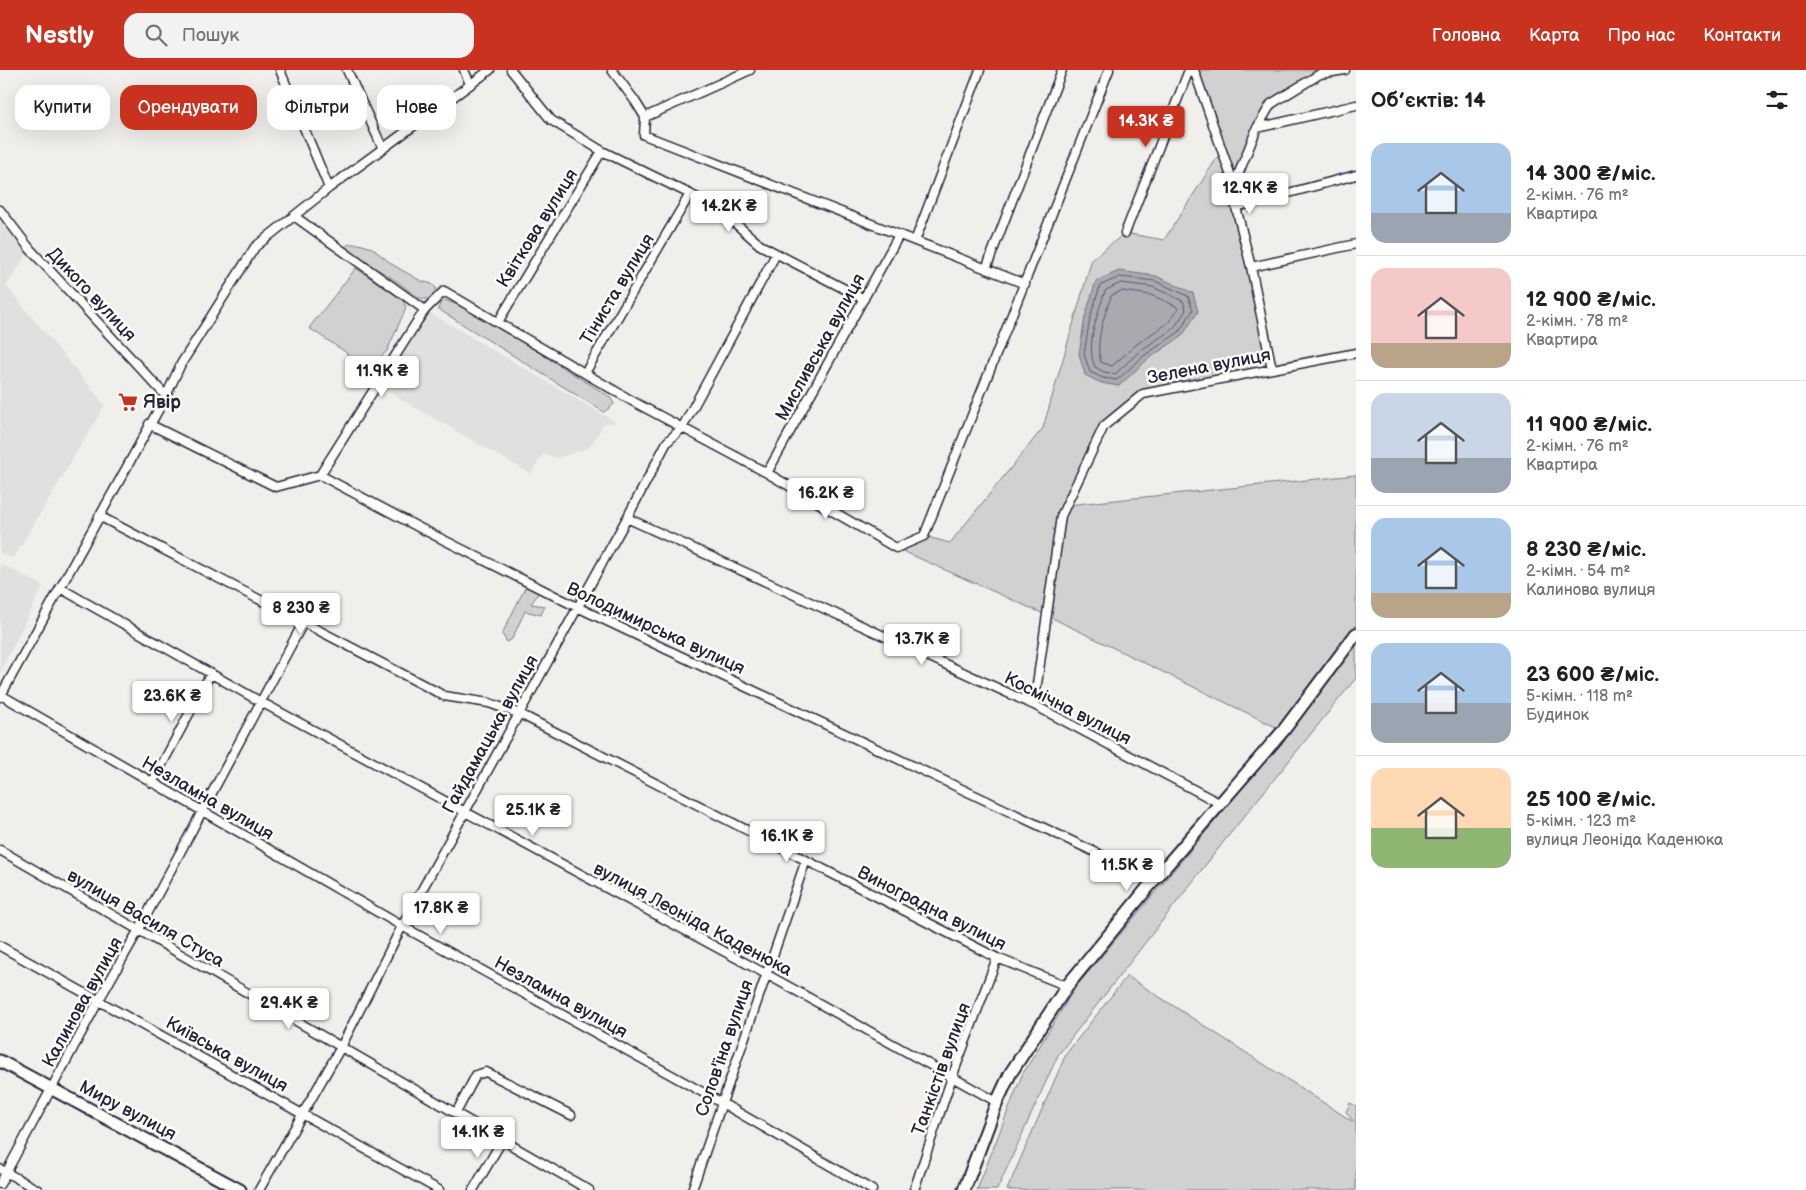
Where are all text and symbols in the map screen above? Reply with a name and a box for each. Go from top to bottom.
search box [124,13,474,58]
text: Nestly [25,21,94,50]
icon: search [142,21,170,49]
text: Пошук [182,24,239,47]
text: Головна [1432,25,1501,46]
text: Карта [1529,25,1580,46]
text: Про нас [1608,25,1675,46]
text: Контакти [1703,25,1781,46]
chip: Купити [15,85,110,130]
chip: Орендувати [120,85,257,130]
chip: Фільтри [267,85,367,130]
chip: Нове [377,85,456,130]
icon: filters [1763,86,1791,114]
text: Об’єктів: 14 [1371,88,1486,113]
pin: 14.3K ₴ [1100,106,1192,148]
text: 14.3K ₴ [1119,112,1173,131]
text: 14 300 ₴/міс. [1526,161,1656,186]
icon: home [1411,163,1471,223]
street label: Квіткова вулиця [492,165,582,291]
pin: 12.9K ₴ [1204,172,1296,215]
text: 12.9K ₴ [1222,179,1278,198]
text: 2-кімн. · 76 m² [1526,186,1629,205]
pin: 14.2K ₴ [683,190,775,233]
text: 14.2K ₴ [701,197,757,216]
text: Квартира [1526,205,1598,224]
street label: Тіниста вулиця [576,230,659,349]
street label: Дикого вулиця [43,243,141,346]
street label: Мисливська вулиця [771,270,870,424]
text: 12 900 ₴/міс. [1526,287,1656,312]
icon: home [1411,288,1471,348]
text: 2-кімн. · 78 m² [1526,312,1628,331]
text: Квартира [1526,331,1598,350]
street label: Зелена вулиця [1146,344,1272,389]
pin: 11.9K ₴ [336,356,428,398]
text: 11.9K ₴ [356,362,408,381]
supermarket icon: Явiр [117,391,139,413]
place label: Явiр [143,392,181,413]
text: 11 900 ₴/міс. [1526,412,1652,437]
icon: home [1411,413,1471,473]
text: 2-кімн. · 76 m² [1526,437,1629,456]
text: Квартира [1526,456,1598,475]
pin: 16.2K ₴ [780,478,872,520]
text: 16.2K ₴ [798,484,854,503]
text: 8 230 ₴/міс. [1526,537,1646,562]
icon: home [1411,538,1471,598]
text: 2-кімн. · 54 m² [1526,562,1630,581]
street label: Володимирська вулиця [563,578,748,679]
text: Калинова вулиця [1526,581,1655,600]
pin: 8 230 ₴ [255,592,347,635]
text: 8 230 ₴ [272,599,330,618]
pin: 13.7K ₴ [876,624,968,666]
text: 13.7K ₴ [895,630,949,649]
street label: Гайдамацька вулиця [438,651,543,817]
text: 23 600 ₴/міс. [1526,662,1659,687]
icon: home [1411,663,1471,723]
street label: Космічна вулиця [1001,667,1135,750]
pin: 23.6K ₴ [126,680,218,723]
text: 23.6K ₴ [143,687,201,706]
text: 5-кімн. · 118 m² [1526,687,1633,706]
text: Будинок [1526,706,1589,725]
street label: Незламна вулиця [138,752,278,845]
text: 25 100 ₴/міс. [1526,787,1656,812]
icon: home [1411,788,1471,848]
pin: 25.1K ₴ [487,794,579,837]
text: 25.1K ₴ [506,801,560,820]
text: 5-кімн. · 123 m² [1526,812,1636,831]
pin: 16.1K ₴ [741,820,833,863]
text: 16.1K ₴ [761,827,813,846]
text: вулиця Леоніда Каденюка [1526,831,1723,850]
pin: 11.5K ₴ [1081,850,1173,892]
text: 11.5K ₴ [1101,856,1153,875]
street label: вулиця Леоніда Каденюка [590,858,796,981]
street label: Виноградна вулиця [854,862,1010,955]
street label: вулиця Василя Стуса [64,865,228,972]
pin: 17.8K ₴ [395,892,487,935]
text: 17.8K ₴ [414,899,468,918]
street label: Калинова вулиця [38,933,127,1071]
street label: Незламна вулиця [490,952,631,1043]
street label: Солов'їна вулиця [691,977,758,1119]
pin: 29.4K ₴ [243,988,335,1030]
text: 29.4K ₴ [260,994,318,1013]
street label: Танкістів вулиця [908,1000,975,1138]
street label: Київська вулиця [162,1012,292,1097]
street label: Миру вулиця [76,1076,180,1145]
pin: 14.1K ₴ [432,1116,524,1159]
text: 14.1K ₴ [452,1123,504,1142]

